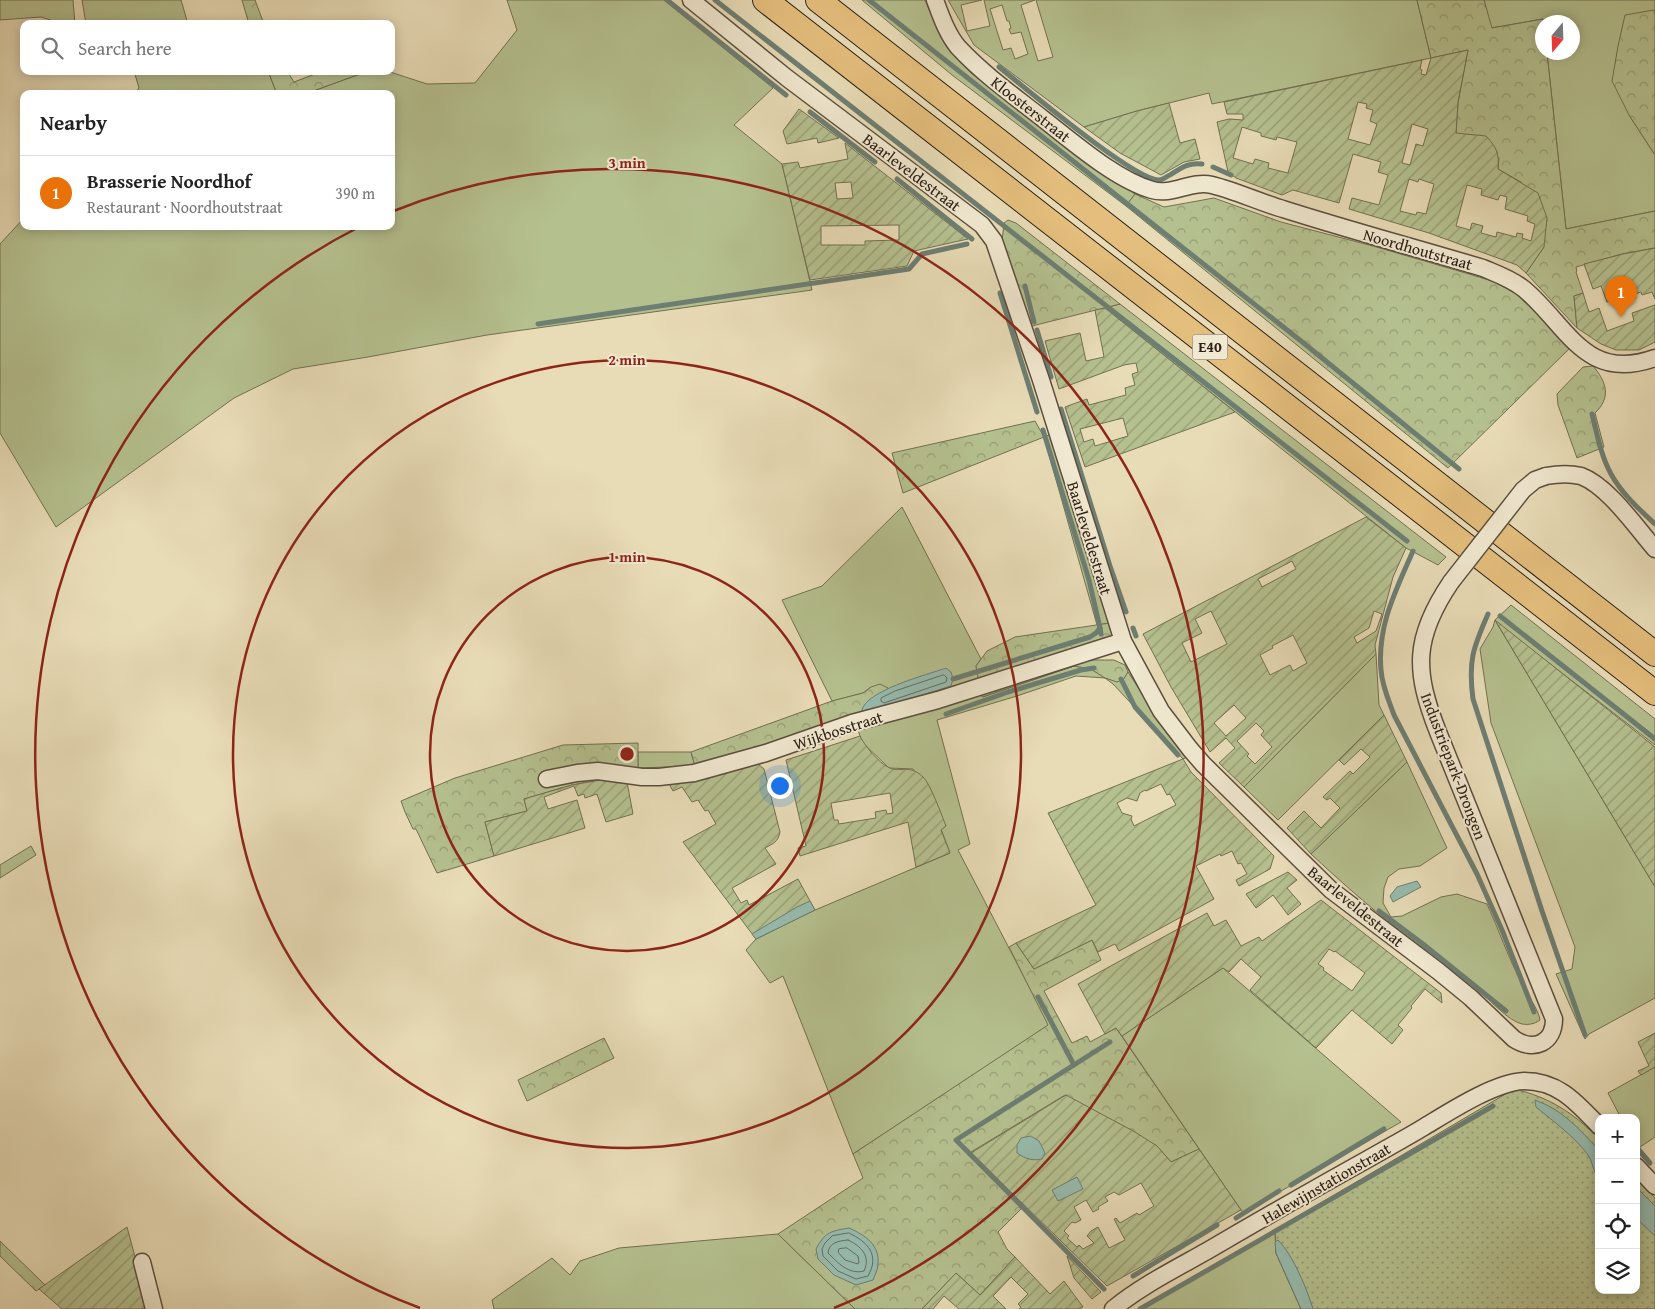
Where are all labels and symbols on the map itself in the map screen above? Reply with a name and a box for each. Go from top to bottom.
north arrow [1535,15,1580,60]
street label: Kloosterstraat [986,70,1076,148]
street label: Baarleveldestraat [858,127,966,217]
text: 3 min [608,152,646,173]
street label: Noordhoutstraat [1361,222,1476,276]
pin: 1 [1605,276,1637,317]
road number: E40 [1192,334,1228,360]
text: 2 min [608,349,646,370]
street label: Baarleveldestraat [1061,478,1119,598]
text: 1 min [608,546,646,567]
street label: Industriepark-Drongen [1415,689,1493,843]
street label: Wijkbosstraat [790,704,886,756]
centre of rings [618,745,636,763]
your location [767,773,793,799]
street label: Baarleveldestraat [1303,860,1410,953]
street label: Halewijnstationstraat [1257,1136,1395,1230]

